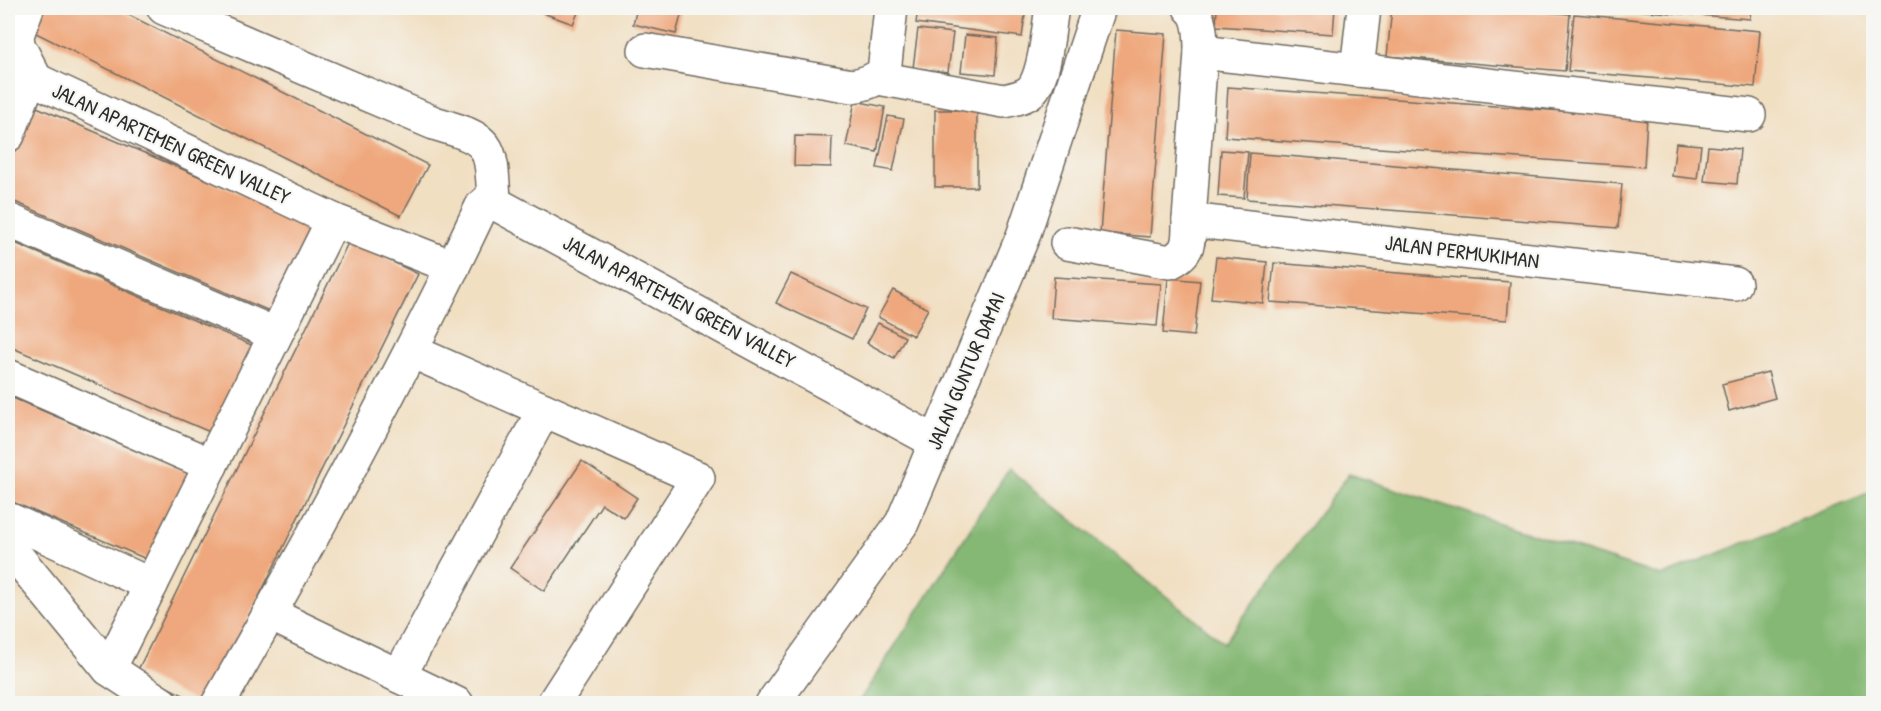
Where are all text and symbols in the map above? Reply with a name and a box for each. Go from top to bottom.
street label: JALAN APARTEMEN GREEN VALLEY [47,76,296,212]
street label: JALAN APARTEMEN GREEN VALLEY [558,228,801,376]
street label: JALAN PERMUKIMAN [1383,228,1541,275]
street label: JALAN GUNTUR DAMAI [919,288,1012,454]

